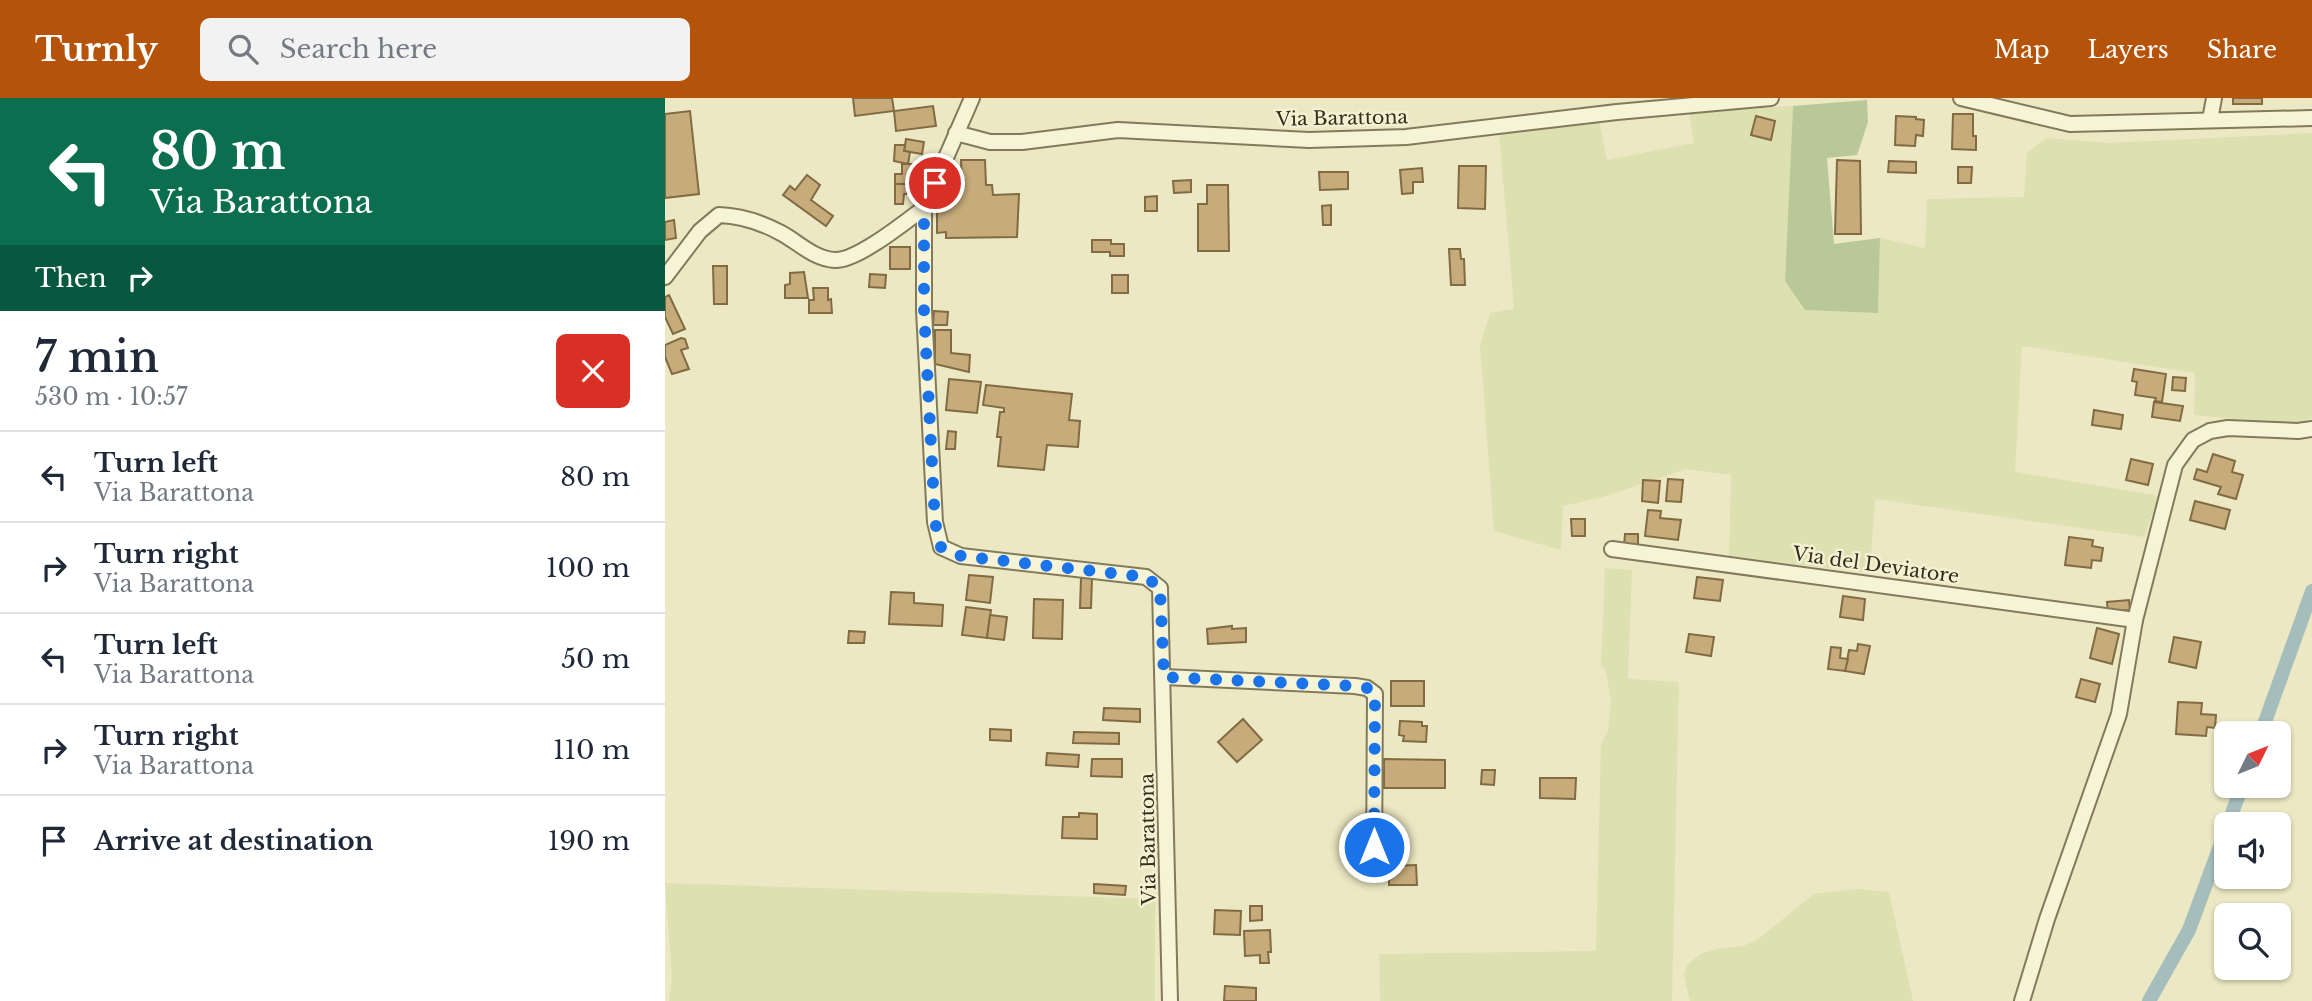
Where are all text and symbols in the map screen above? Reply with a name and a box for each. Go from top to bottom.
search box [200,18,690,81]
text: Turnly [35,29,158,70]
icon: search [224,30,262,68]
text: Search here [280,33,437,65]
text: Map [1994,35,2050,64]
text: Layers [2088,35,2169,64]
text: Share [2207,35,2277,64]
street label: Via Barattona [1275,105,1409,131]
text: 80 m [150,121,285,182]
icon: left [35,126,126,217]
pin [905,153,965,213]
icon: arrive [916,164,954,202]
text: Via Barattona [150,182,372,222]
icon: right [121,259,159,297]
text: Then [35,262,107,294]
text: 7 min [35,331,159,383]
button: close [556,334,630,408]
text: 530 m · 10:57 [35,383,188,411]
text: Turn left [94,447,218,479]
icon: left [35,458,73,496]
text: 80 m [560,461,630,493]
text: Via Barattona [94,479,254,507]
text: Turn right [94,538,239,570]
street label: Via del Deviatore [1790,542,1961,588]
icon: right [35,549,73,587]
text: 100 m [546,552,630,584]
text: Via Barattona [94,570,254,598]
text: Turn left [94,629,218,661]
icon: left [35,640,73,678]
text: 50 m [561,643,630,675]
text: Via Barattona [94,661,254,689]
text: Turn right [94,720,239,752]
north arrow [2214,721,2291,798]
map controls [2214,721,2291,980]
icon: right [35,731,73,769]
text: 110 m [553,734,630,766]
text: Via Barattona [94,752,254,780]
street label: Via Barattona [1135,772,1161,906]
position arrow [1337,810,1411,884]
button: sound [2214,812,2291,889]
icon: arrive [35,822,73,860]
text: Arrive at destination [94,825,374,857]
text: 190 m [548,825,630,857]
button: search [2214,903,2291,980]

